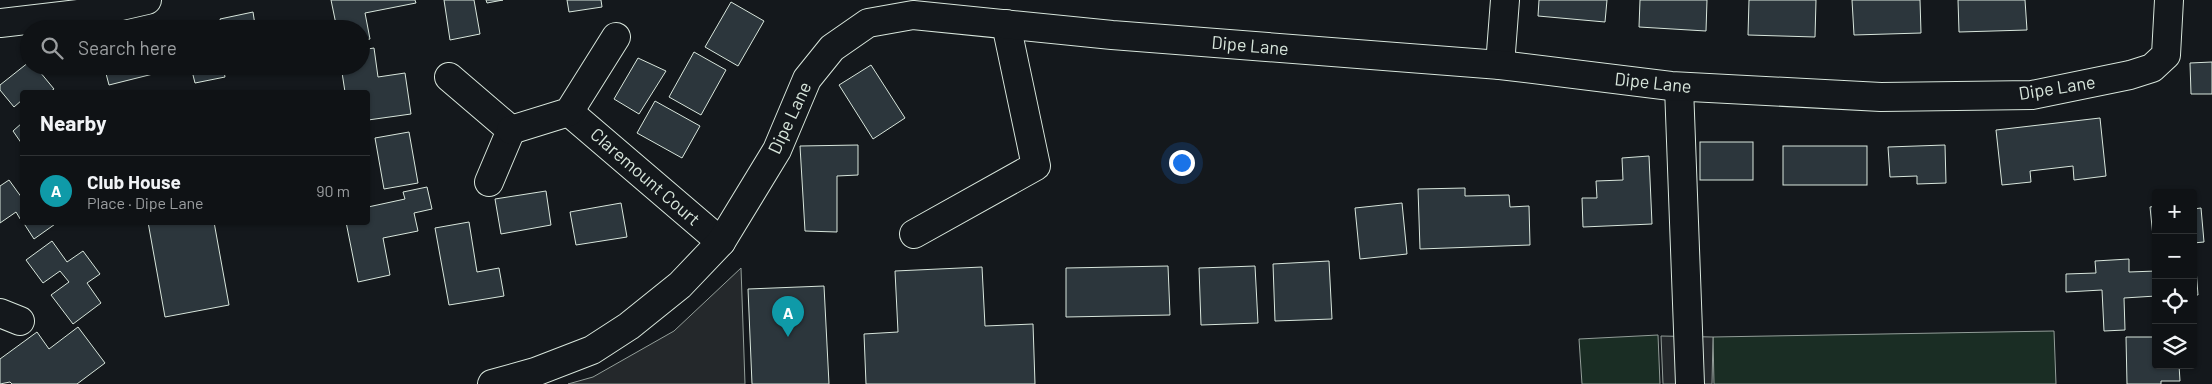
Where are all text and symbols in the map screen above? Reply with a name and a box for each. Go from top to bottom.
search box [20,20,370,75]
street label: Dipe Lane [1211,31,1290,59]
icon: search [38,34,66,62]
text: Search here [78,36,177,59]
street label: Dipe Lane [1614,67,1693,97]
street label: Dipe Lane [2017,70,2097,104]
street label: Dipe Lane [763,78,815,157]
text: Nearby [40,110,106,135]
street label: Claremount Court [586,123,705,230]
your location [1169,150,1195,176]
text: Club House [87,170,181,193]
text: A [51,181,61,200]
text: 90 m [316,181,350,200]
map controls [2152,189,2197,369]
button: + [2152,189,2197,234]
text: Place · Dipe Lane [87,193,204,212]
button: − [2152,234,2197,279]
button: locate [2152,279,2197,324]
pin: A [772,296,804,337]
button: layers [2152,324,2197,369]

